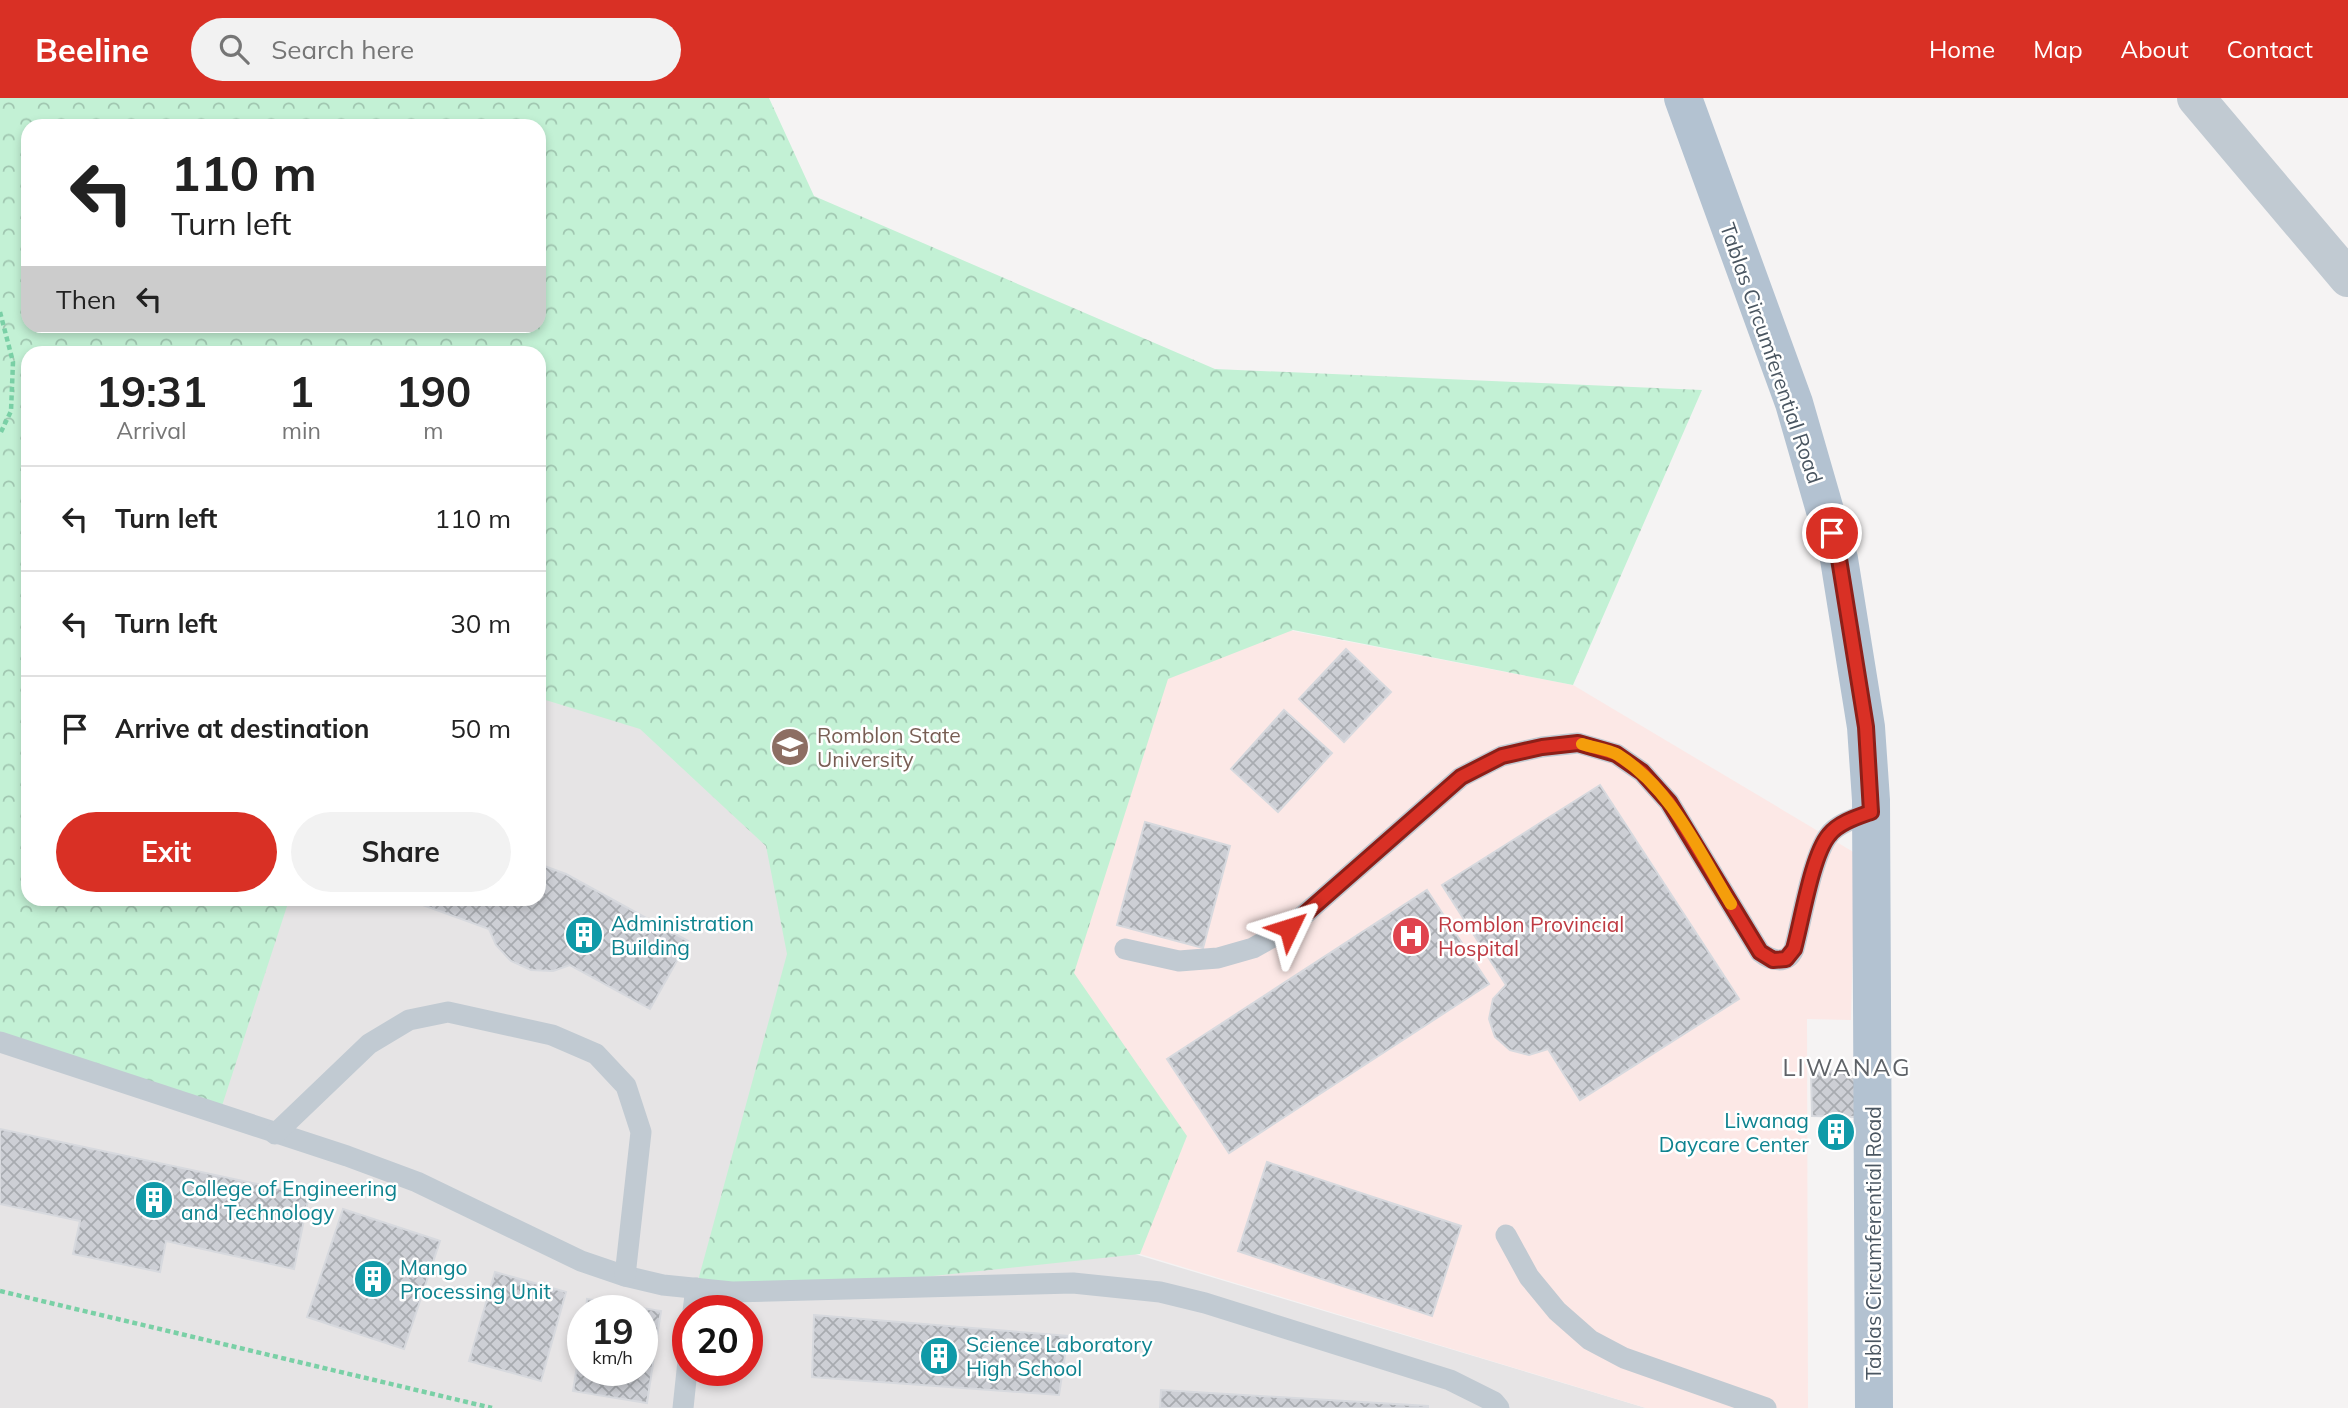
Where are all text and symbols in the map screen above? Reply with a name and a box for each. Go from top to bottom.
search box [191,18,681,81]
text: Beeline [35,29,149,70]
icon: search [215,30,253,68]
text: Search here [271,33,414,66]
text: Home [1929,34,1995,64]
text: Map [2033,34,2083,64]
text: About [2121,34,2189,64]
text: Contact [2227,34,2313,64]
text: 110 m [171,142,317,203]
icon: left [56,147,147,238]
text: Turn left [171,203,291,243]
street label: Tablas Circumferential Road [1715,219,1829,487]
icon: left [130,280,168,318]
text: Then [56,283,116,316]
text: 19:31 [96,365,207,418]
text: 1 [289,365,314,418]
text: 190 [396,365,471,418]
text: Arrival [116,416,187,445]
text: min [282,416,321,445]
text: m [423,416,444,445]
icon: left [56,500,94,538]
text: Turn left [115,502,217,535]
text: 110 m [435,502,511,535]
pin [1802,503,1862,563]
icon: arrive [1813,514,1851,552]
icon: left [56,605,94,643]
text: Turn left [115,607,217,640]
text: 30 m [450,607,511,640]
icon: arrive [56,710,94,748]
text: Arrive at destination [115,712,370,745]
text: 50 m [450,712,511,745]
place label: Romblon State University [817,722,961,772]
school or university icon: Romblon State University [769,726,811,768]
button: Exit [56,812,277,892]
button: Share [291,812,511,892]
position arrow [1252,891,1326,965]
place label: Administration Building [611,910,754,960]
place label: Romblon Provincial Hospital [1438,911,1624,961]
building icon: Administration Building [563,914,605,956]
hospital icon: Romblon Provincial Hospital [1390,915,1432,957]
district label: LIWANAG [1782,1052,1912,1082]
street label: Tablas Circumferential Road [1860,1106,1886,1380]
place label: Liwanag Daycare Center [1659,1107,1809,1157]
building icon: Liwanag Daycare Center [1815,1111,1857,1153]
place label: College of Engineering and Technology [181,1175,397,1225]
building icon: College of Engineering and Technology [133,1179,175,1221]
place label: Mango Processing Unit [400,1254,551,1304]
building icon: Mango Processing Unit [352,1258,394,1300]
speed limit sign: 20 [672,1295,763,1386]
text: 19 [591,1309,634,1353]
place label: Science Laboratory High School [966,1331,1153,1381]
building icon: Science Laboratory High School [918,1335,960,1377]
text: km/h [592,1346,633,1369]

